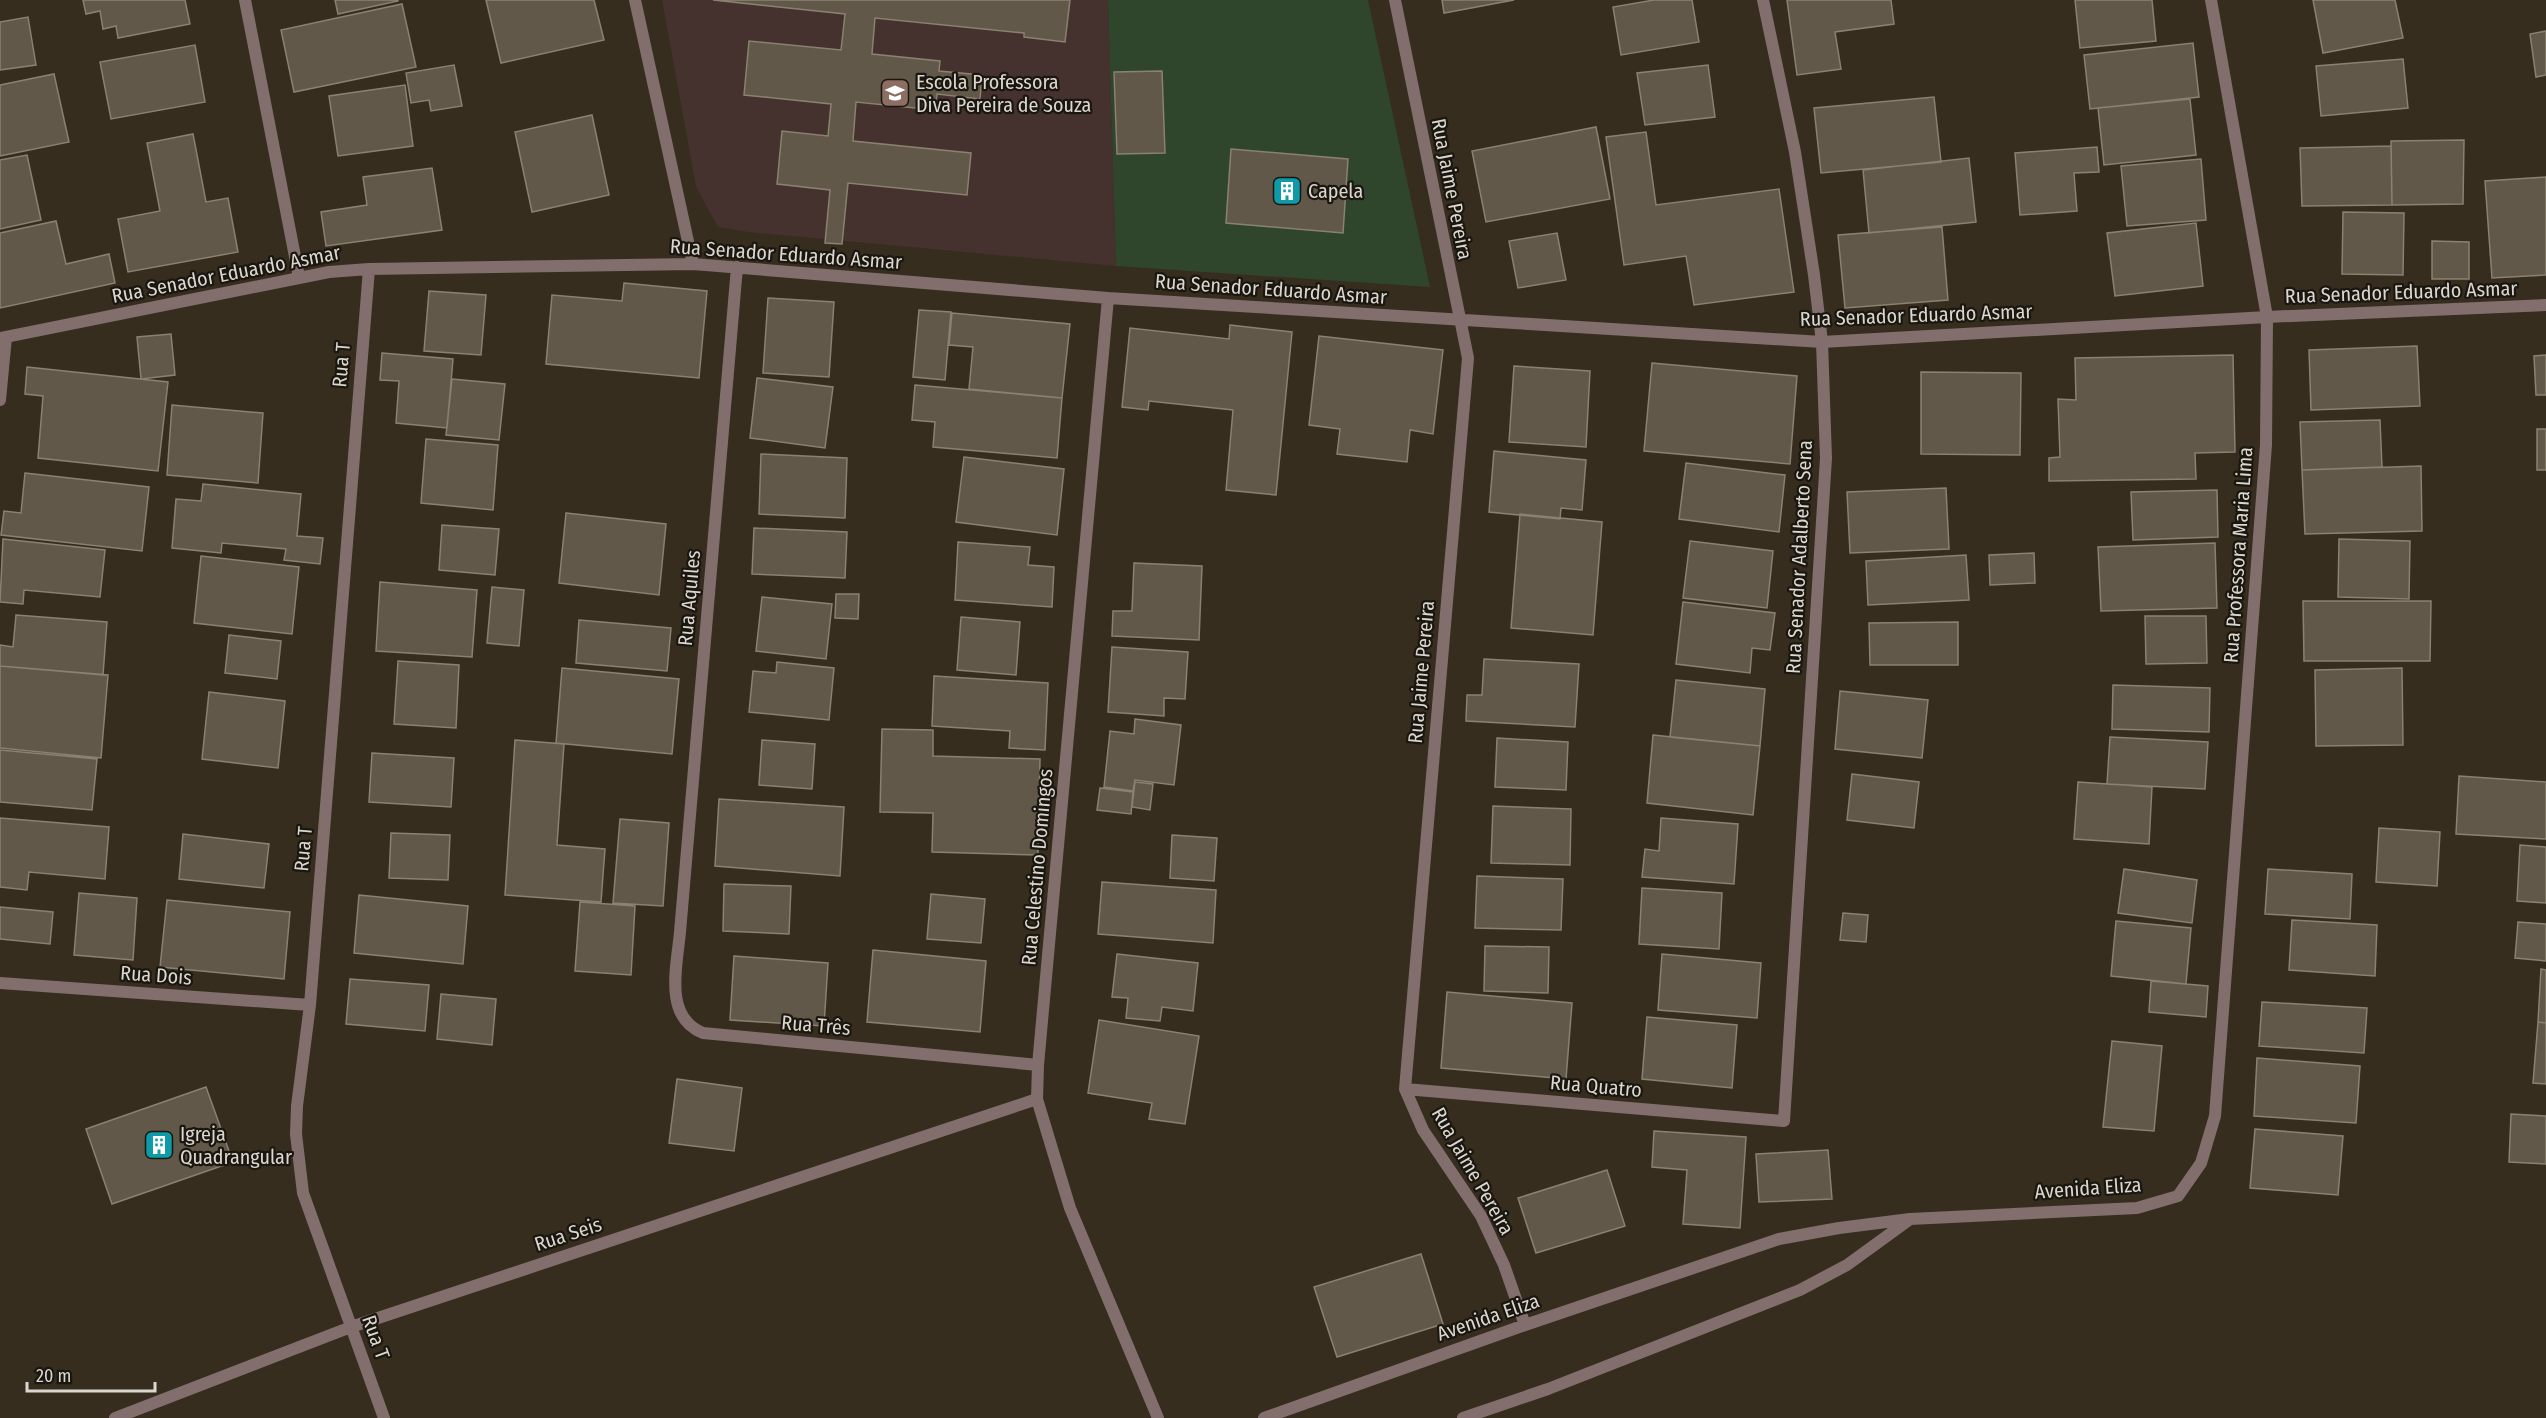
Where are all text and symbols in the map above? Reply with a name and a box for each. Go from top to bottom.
place label: Escola Professora Diva Pereira de Souza [916,70,1091,117]
school or university icon: Escola Professora Diva Pereira de Souza [879,77,911,109]
street label: Rua Jaime Pereira [1427,116,1477,262]
building icon: Capela [1271,175,1303,207]
place label: Capela [1308,179,1363,203]
street label: Rua Senador Eduardo Asmar [669,234,903,274]
street label: Rua Senador Eduardo Asmar [110,240,342,308]
street label: Rua Senador Eduardo Asmar [1154,269,1388,309]
street label: Rua Senador Eduardo Asmar [2284,276,2518,308]
street label: Rua Senador Eduardo Asmar [1799,299,2033,331]
street label: Rua T [327,341,355,389]
street label: Rua Senador Adalberto Sena [1781,439,1817,675]
street label: Rua Professora Maria Lima [2218,446,2258,664]
street label: Rua Aquiles [673,549,705,647]
street label: Rua Jaime Pereira [1403,600,1439,744]
street label: Rua Celestino Domingos [1016,767,1058,967]
street label: Rua T [289,825,317,873]
street label: Rua Dois [119,961,193,989]
street label: Rua Três [780,1010,852,1040]
street label: Rua Quatro [1549,1070,1643,1102]
street label: Rua Jaime Pereira [1427,1103,1519,1239]
place label: Igreja Quadrangular [180,1122,292,1169]
building icon: Igreja Quadrangular [143,1129,175,1161]
street label: Avenida Eliza [2034,1172,2142,1204]
street label: Rua Seis [531,1212,605,1256]
street label: Avenida Eliza [1433,1288,1543,1346]
street label: Rua T [357,1312,395,1363]
scale bar [27,1355,154,1393]
text: 20 m [36,1365,71,1387]

